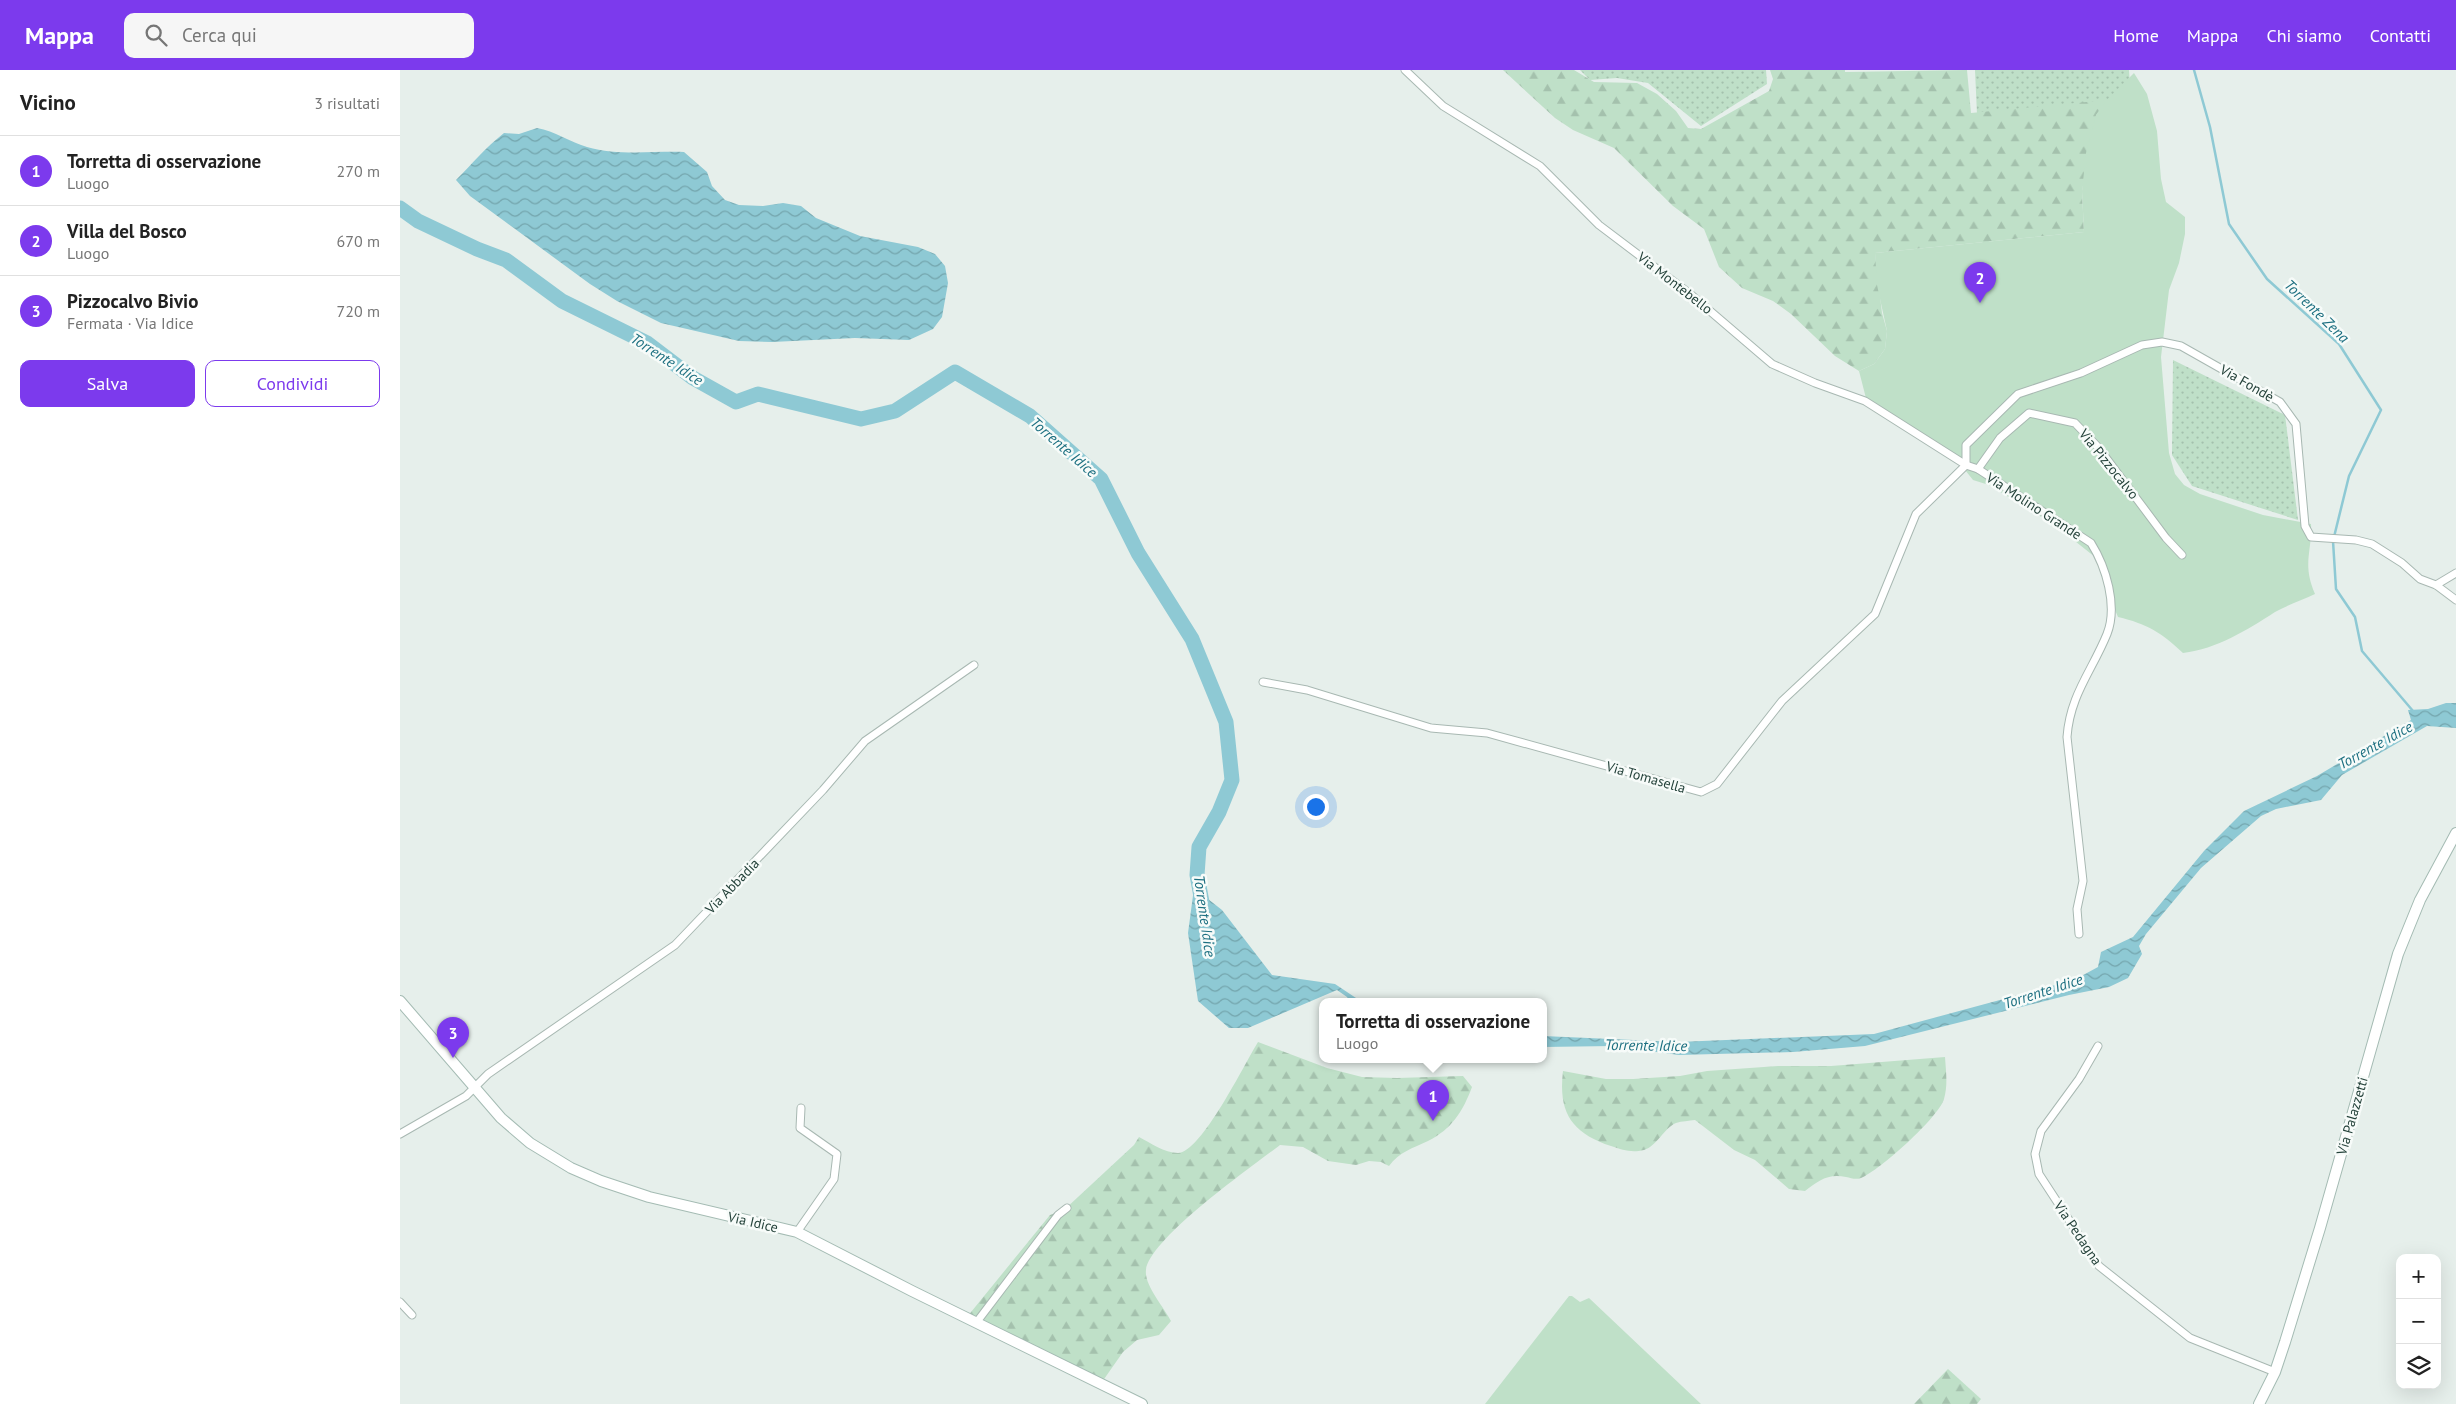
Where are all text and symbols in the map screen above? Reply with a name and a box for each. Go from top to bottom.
search box [124,13,474,58]
text: Mappa [25,20,94,51]
icon: search [142,21,170,49]
text: Cerca qui [182,23,257,47]
text: Home [2113,24,2159,47]
text: Mappa [2187,24,2238,47]
text: Chi siamo [2266,24,2342,47]
text: Contatti [2370,24,2431,47]
text: Vicino [20,89,76,116]
text: 3 risultati [314,93,380,113]
text: Torretta di osservazione [67,149,261,173]
text: 1 [31,161,41,181]
text: 270 m [337,161,380,181]
text: Luogo [67,173,109,193]
text: Villa del Bosco [67,219,187,243]
text: 2 [31,231,41,251]
text: 670 m [337,231,380,251]
text: Luogo [67,243,109,263]
street label: Via Montebello [1633,247,1716,318]
pin: 2 [1964,262,1996,303]
water label: Torrente Zena [2280,275,2354,347]
text: Pizzocalvo Bivio [67,289,198,313]
text: 3 [31,301,41,321]
text: 720 m [337,301,380,321]
text: Fermata · Via Idice [67,313,194,333]
water label: Torrente Idice [627,329,707,389]
button: Salva [20,360,195,407]
button: Condividi [205,360,380,407]
street label: Via Fondè [2216,360,2277,406]
water label: Torrente Idice [1027,413,1101,481]
street label: Via Pizzocalvo [2075,424,2143,503]
street label: Via Molino Grande [1982,468,2085,544]
water label: Torrente Idice [2334,717,2416,773]
street label: Via Tomasella [1603,757,1688,797]
your location [1303,794,1329,820]
street label: Via Abbadia [700,854,763,918]
water label: Torrente Idice [1190,874,1220,958]
water label: Torrente Idice [2001,969,2085,1013]
popup [1319,998,1547,1063]
text: Torretta di osservazione [1336,1009,1530,1033]
pin: 3 [437,1017,469,1058]
text: Luogo [1336,1033,1378,1053]
water label: Torrente Idice [1605,1035,1687,1055]
street label: Via Palazzetti [2332,1075,2372,1158]
pin: 1 [1417,1080,1449,1121]
street label: Via Pedagna [2049,1197,2106,1269]
street label: Via Idice [725,1207,780,1236]
map controls [2396,1254,2441,1389]
button: + [2396,1254,2441,1299]
button: − [2396,1299,2441,1344]
button: layers [2396,1344,2441,1389]

